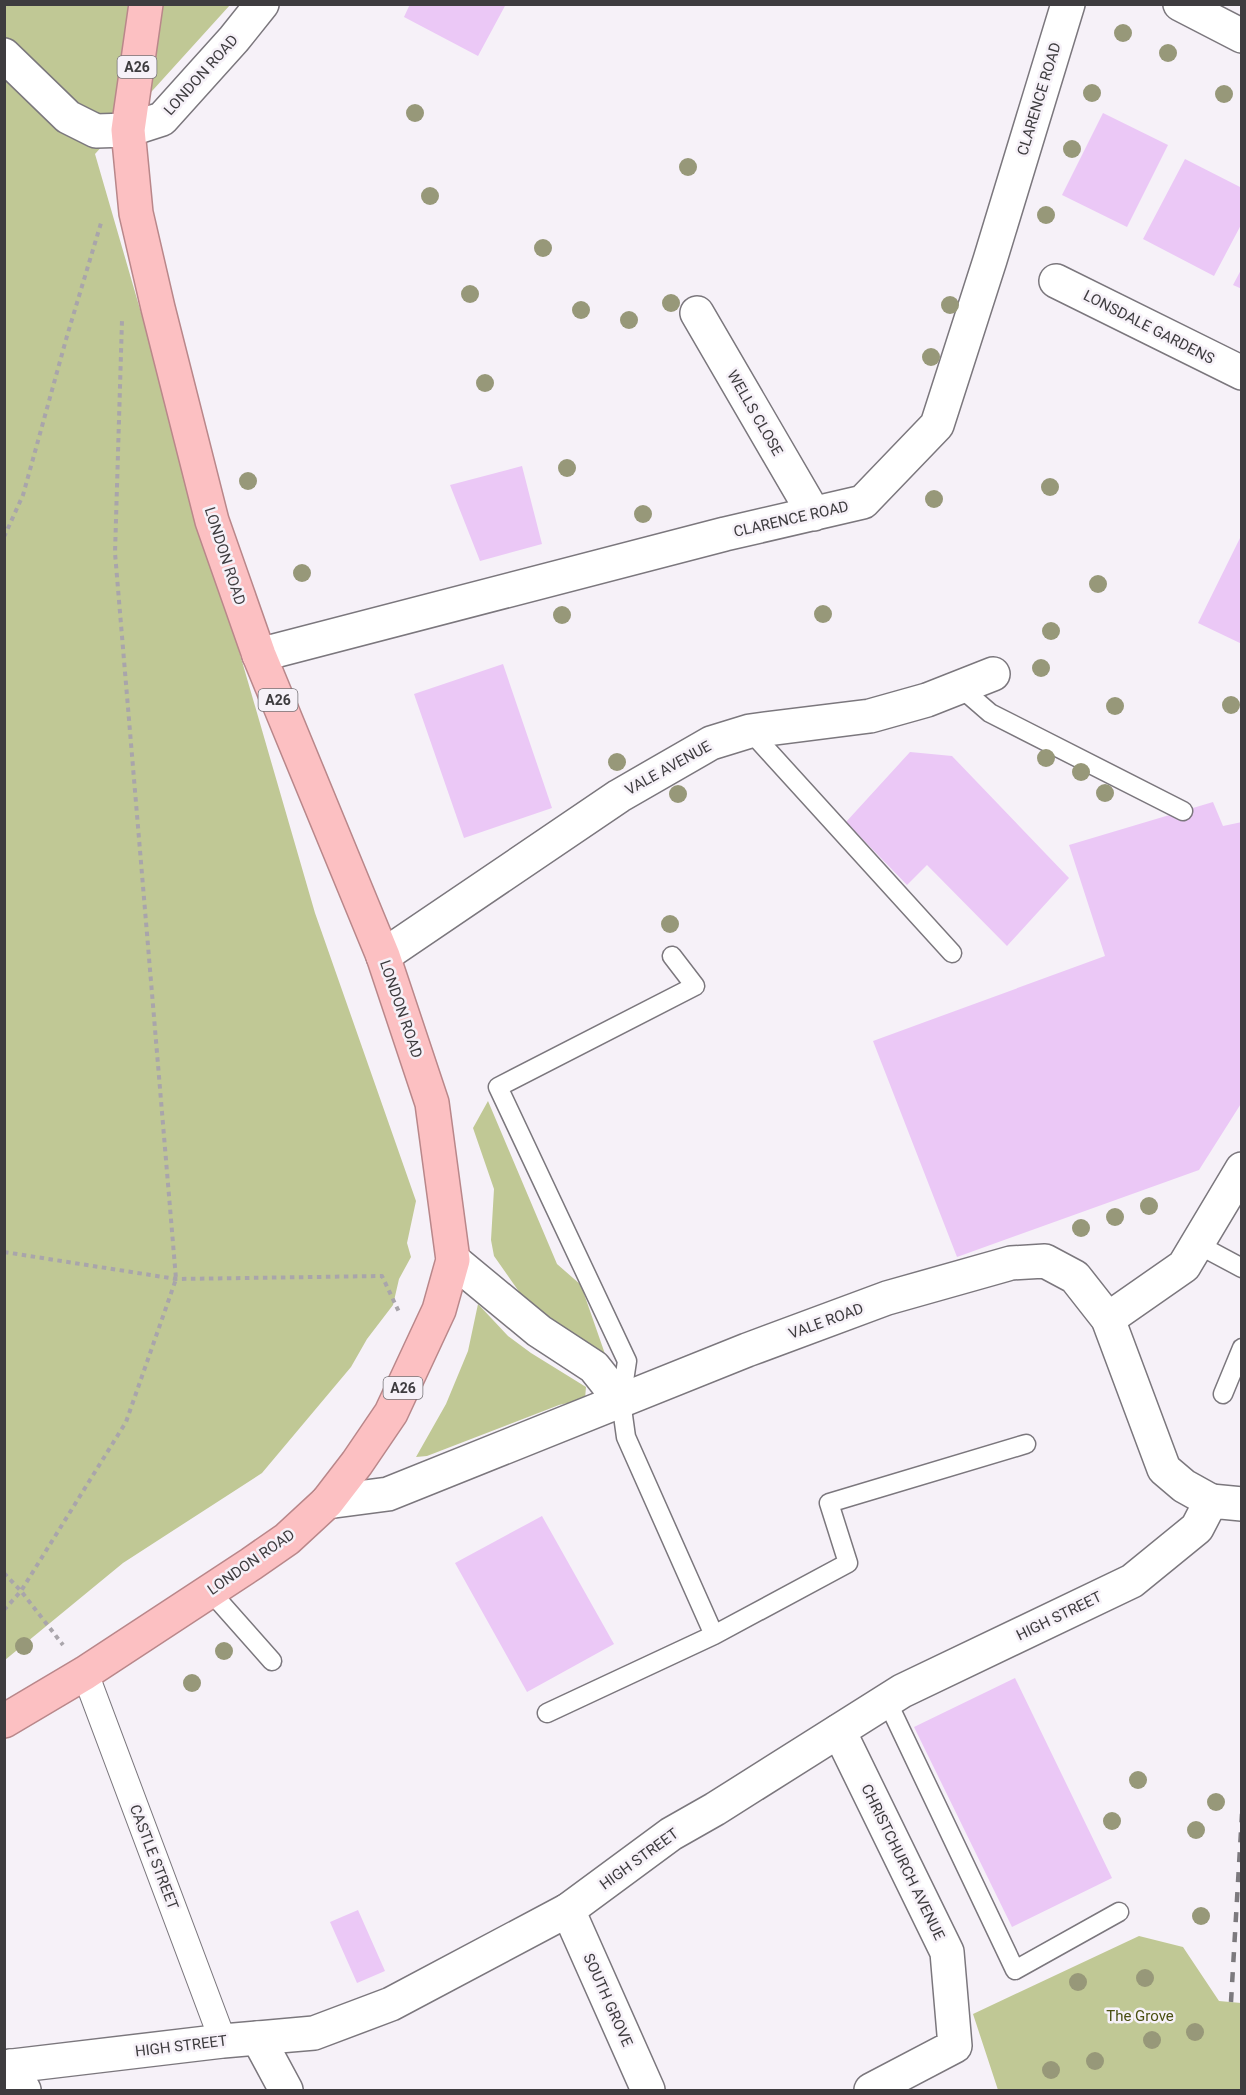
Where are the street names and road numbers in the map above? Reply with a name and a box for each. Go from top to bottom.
street label: LONDON ROAD [160,31,242,119]
street label: CLARENCE ROAD [1013,40,1065,158]
road number: A26 [118,56,156,78]
street label: LONSDALE GARDENS [1081,286,1218,368]
street label: WELLS CLOSE [723,367,787,459]
street label: CLARENCE ROAD [732,497,850,541]
street label: LONDON ROAD [201,505,249,607]
road number: A26 [258,689,298,711]
street label: VALE AVENUE [622,737,714,799]
street label: LONDON ROAD [376,958,426,1060]
street label: VALE ROAD [786,1299,866,1343]
road number: A26 [384,1377,422,1399]
street label: LONDON ROAD [204,1525,298,1599]
street label: HIGH STREET [1013,1588,1105,1644]
street label: CHRISTCHURCH AVENUE [857,1781,949,1943]
street label: CASTLE STREET [126,1802,182,1912]
street label: HIGH STREET [596,1824,682,1894]
street label: SOUTH GROVE [579,1951,637,2050]
street label: HIGH STREET [134,2031,228,2061]

